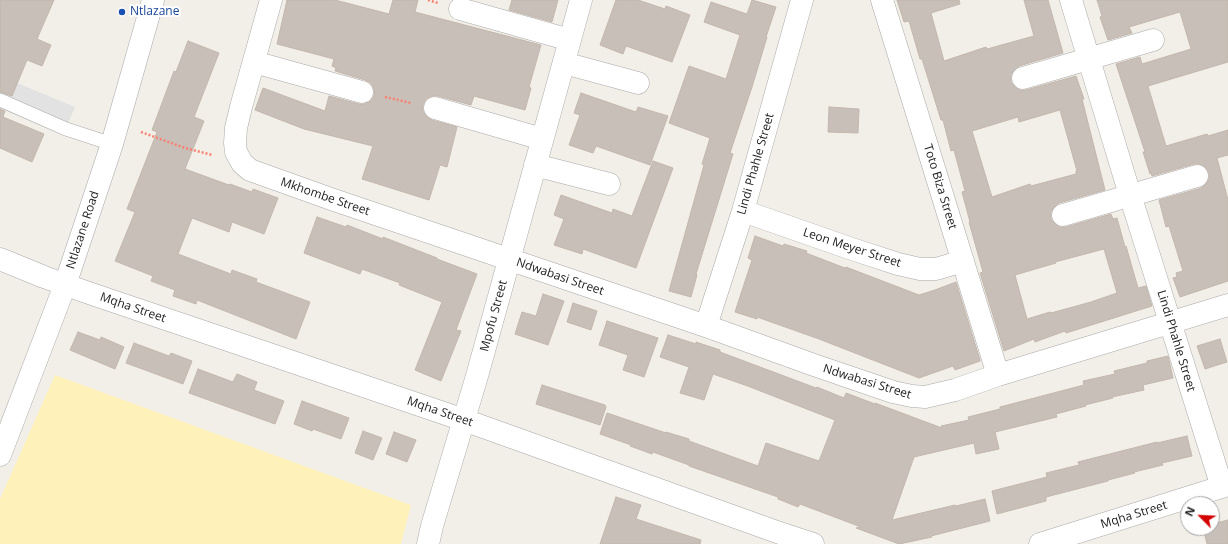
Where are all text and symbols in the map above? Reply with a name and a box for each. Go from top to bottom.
place label: Ntlazane [130,5,179,19]
marker: Ntlazane [117,7,127,17]
street label: Lindi Phahle Street [735,111,777,217]
street label: Toto Biza Street [920,143,960,231]
street label: Mkhombe Street [278,175,372,219]
street label: Ntlazane Road [64,189,102,271]
street label: Leon Meyer Street [801,225,903,271]
street label: Ndwabasi Street [514,255,606,299]
street label: Mpofu Street [478,279,510,353]
street label: Lindi Phahle Street [1154,289,1198,393]
street label: Mqha Street [98,290,168,326]
street label: Ndwabasi Street [821,362,913,402]
street label: Mqha Street [405,394,475,430]
north arrow [1180,496,1220,536]
street label: Mqha Street [1099,498,1169,532]
text: N [1181,504,1198,518]

